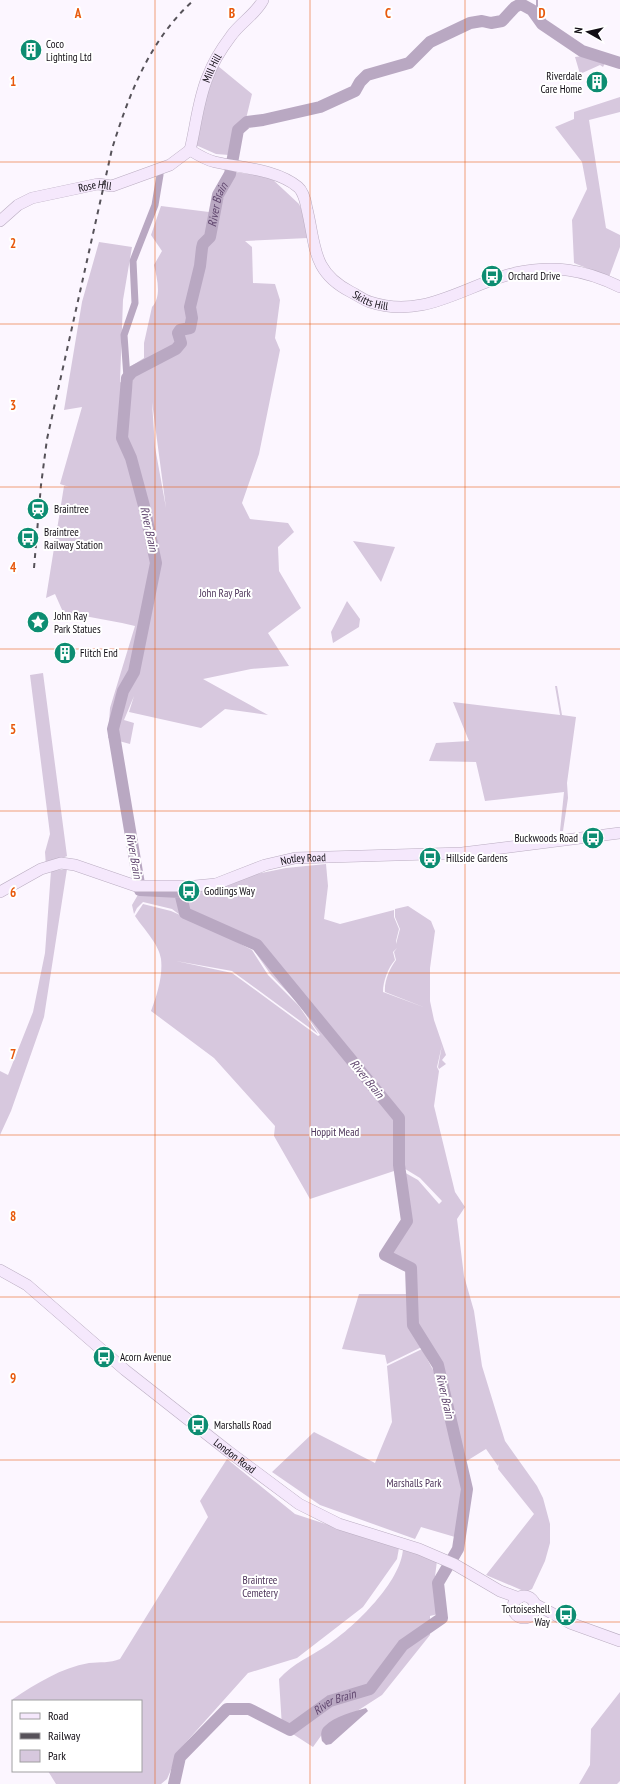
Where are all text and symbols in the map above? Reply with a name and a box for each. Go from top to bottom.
text: A [74,5,82,22]
text: B [229,5,235,22]
text: C [385,5,391,22]
text: D [539,5,546,22]
north arrow [568,12,608,52]
text: N [571,27,585,35]
building icon: Coco Lighting Ltd [18,37,44,63]
place label: Coco Lighting Ltd [46,37,92,64]
street label: Mill Hill [199,51,225,85]
place label: Riverdale Care Home [540,69,582,96]
building icon: Riverdale Care Home [584,69,610,95]
text: 1 [10,73,16,90]
street label: Rose Hill [77,177,113,195]
water label: River Brain [204,179,231,228]
text: 2 [10,235,16,252]
bus stop icon: Orchard Drive [479,263,505,289]
place label: Orchard Drive [508,269,561,283]
street label: Skitts Hill [350,287,390,313]
text: 3 [10,397,16,414]
station icon: Braintree [25,496,51,522]
place label: Braintree [54,502,89,516]
water label: River Brain [137,505,162,553]
bus stop icon: Braintree Railway Station [15,525,41,551]
place label: Braintree Railway Station [44,525,103,552]
text: 4 [10,559,17,576]
park label: John Ray Park [198,586,252,600]
place icon: John Ray Park Statues [25,609,51,635]
place label: John Ray Park Statues [53,609,101,636]
building icon: Flitch End [52,640,78,666]
place label: Flitch End [80,646,118,660]
text: 5 [10,721,16,738]
bus stop icon: Buckwoods Road [580,825,606,851]
place label: Buckwoods Road [514,831,578,845]
water label: River Brain [123,832,146,880]
bus stop icon: Hillside Gardens [417,845,443,871]
street label: Notley Road [279,850,326,868]
place label: Hillside Gardens [446,851,508,865]
bus stop icon: Godlings Way [176,878,202,904]
text: 6 [10,884,16,901]
place label: Godlings Way [204,884,256,898]
text: 7 [10,1046,16,1063]
water label: River Brain [347,1056,388,1102]
park label: Hoppit Mead [311,1125,360,1139]
text: 8 [10,1208,16,1225]
bus stop icon: Acorn Avenue [91,1344,117,1370]
place label: Acorn Avenue [120,1350,172,1364]
text: 9 [10,1370,16,1387]
water label: River Brain [433,1372,458,1420]
bus stop icon: Marshalls Road [185,1412,211,1438]
place label: Marshalls Road [214,1418,272,1432]
street label: London Road [211,1435,259,1476]
park label: Marshalls Park [387,1476,442,1490]
park label: Braintree Cemetery [242,1573,279,1600]
place label: Tortoiseshell Way [502,1602,551,1629]
bus stop icon: Tortoiseshell Way [553,1602,579,1628]
water label: River Brain [310,1686,358,1718]
legend [12,1700,142,1772]
text: Road [48,1708,68,1723]
text: Railway [48,1728,81,1743]
text: Park [48,1748,66,1763]

